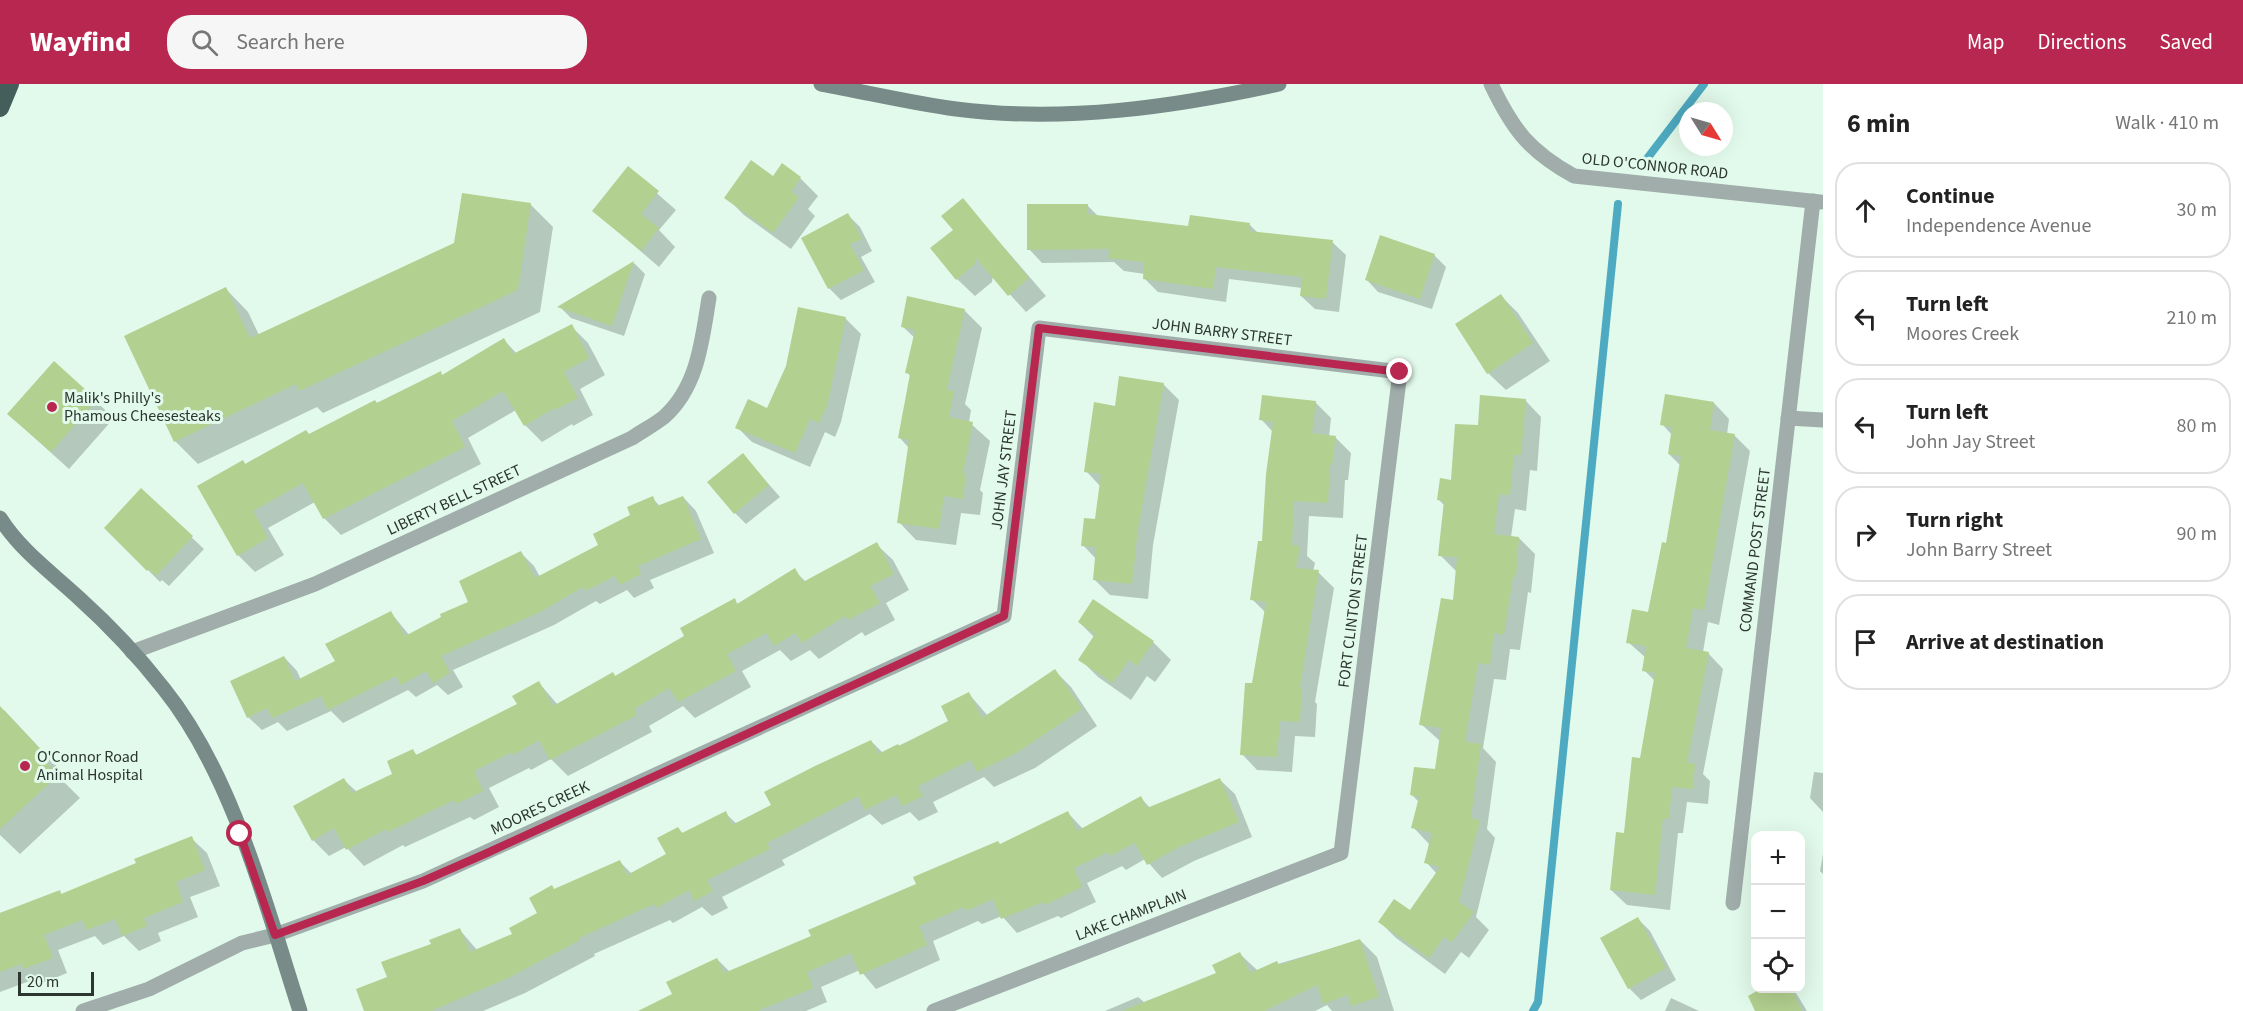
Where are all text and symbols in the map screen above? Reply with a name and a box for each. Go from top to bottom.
search box [167,15,587,69]
text: Wayfind [30,22,131,62]
icon: search [188,26,221,59]
text: Search here [236,26,345,58]
text: Map [1967,27,2005,57]
text: Directions [2038,27,2126,57]
text: Saved [2159,27,2213,57]
north arrow [1679,102,1733,156]
text: 6 min [1847,105,1910,142]
text: Walk · 410 m [2115,109,2219,137]
street label: OLD O'CONNOR ROAD [1581,147,1729,185]
text: Continue [1906,180,1995,212]
icon: ahead [1849,194,1882,227]
text: 30 m [2177,196,2217,224]
text: Independence Avenue [1906,212,2091,240]
text: Turn left [1906,288,1988,320]
icon: left [1849,302,1882,335]
text: 210 m [2167,304,2217,332]
street label: JOHN BARRY STREET [1151,313,1294,352]
text: Moores Creek [1906,320,2019,348]
route end [1386,358,1412,384]
place label: Malik's Philly's Phamous Cheesesteaks [64,387,221,427]
text: Turn left [1906,396,1988,428]
marker: Malik's Philly's Phamous Cheesesteaks [45,400,59,414]
street label: JOHN JAY STREET [986,408,1022,531]
icon: left [1849,410,1882,443]
text: 80 m [2177,412,2217,440]
text: John Jay Street [1906,428,2035,456]
street label: LIBERTY BELL STREET [383,459,525,541]
street label: COMMAND POST STREET [1734,466,1776,634]
text: Turn right [1906,504,2003,536]
icon: right [1849,518,1882,551]
text: 90 m [2177,520,2217,548]
street label: FORT CLINTON STREET [1333,533,1373,689]
text: John Barry Street [1906,536,2052,564]
icon: arrive [1849,626,1882,659]
text: Arrive at destination [1906,626,2104,658]
place label: O'Connor Road Animal Hospital [37,746,143,786]
marker: O'Connor Road Animal Hospital [18,759,32,773]
street label: MOORES CREEK [487,775,594,840]
route start [226,820,252,846]
map controls [1751,831,1805,993]
button: + [1751,831,1805,885]
street label: LAKE CHAMPLAIN [1072,884,1190,946]
button: − [1751,885,1805,939]
button: locate [1751,939,1805,993]
scale bar [18,969,94,996]
text: 20 m [27,971,59,993]

